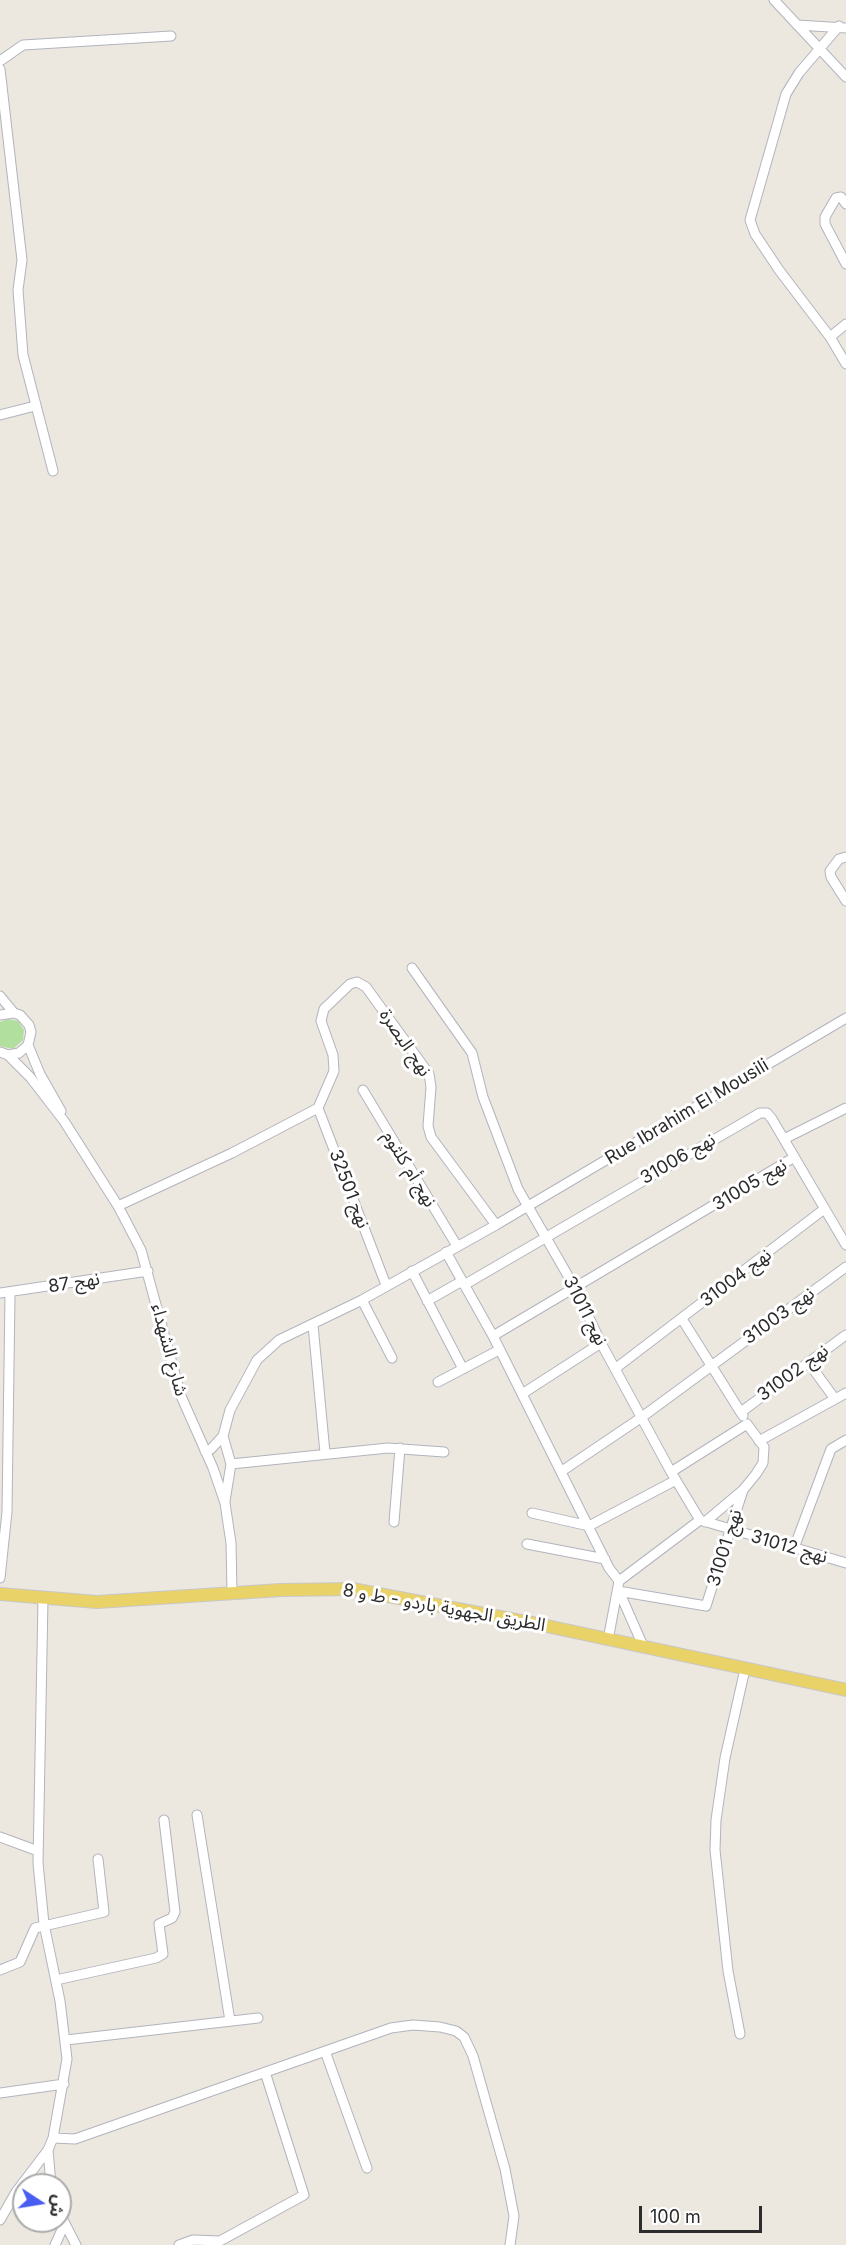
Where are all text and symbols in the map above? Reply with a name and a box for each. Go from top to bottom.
street label: نهج البصرة [375,1005,435,1081]
street label: Rue Ibrahim El Mousili [601,1055,773,1169]
street label: نهج أم كلثوم [378,1127,440,1211]
street label: نهج 31006 [637,1129,719,1189]
street label: نهج 32501 [324,1147,374,1231]
street label: نهج 31005 [709,1154,791,1216]
street label: نهج 31004 [696,1244,776,1312]
street label: نهج 87 [47,1268,101,1298]
street label: نهج 31011 [558,1273,612,1349]
street label: نهج 31003 [739,1283,819,1349]
street label: شارع الشهداء [146,1301,192,1399]
street label: نهج 31002 [753,1340,833,1406]
street label: نهج 31001 [703,1507,747,1589]
street label: نهج 31012 [748,1526,830,1568]
street label: الطريق الجهوية باردو - ط و 8 [341,1580,547,1636]
north arrow [12,2173,72,2233]
text: ش [46,2194,70,2219]
scale bar [642,2194,765,2232]
text: 100 m [650,2206,701,2227]

